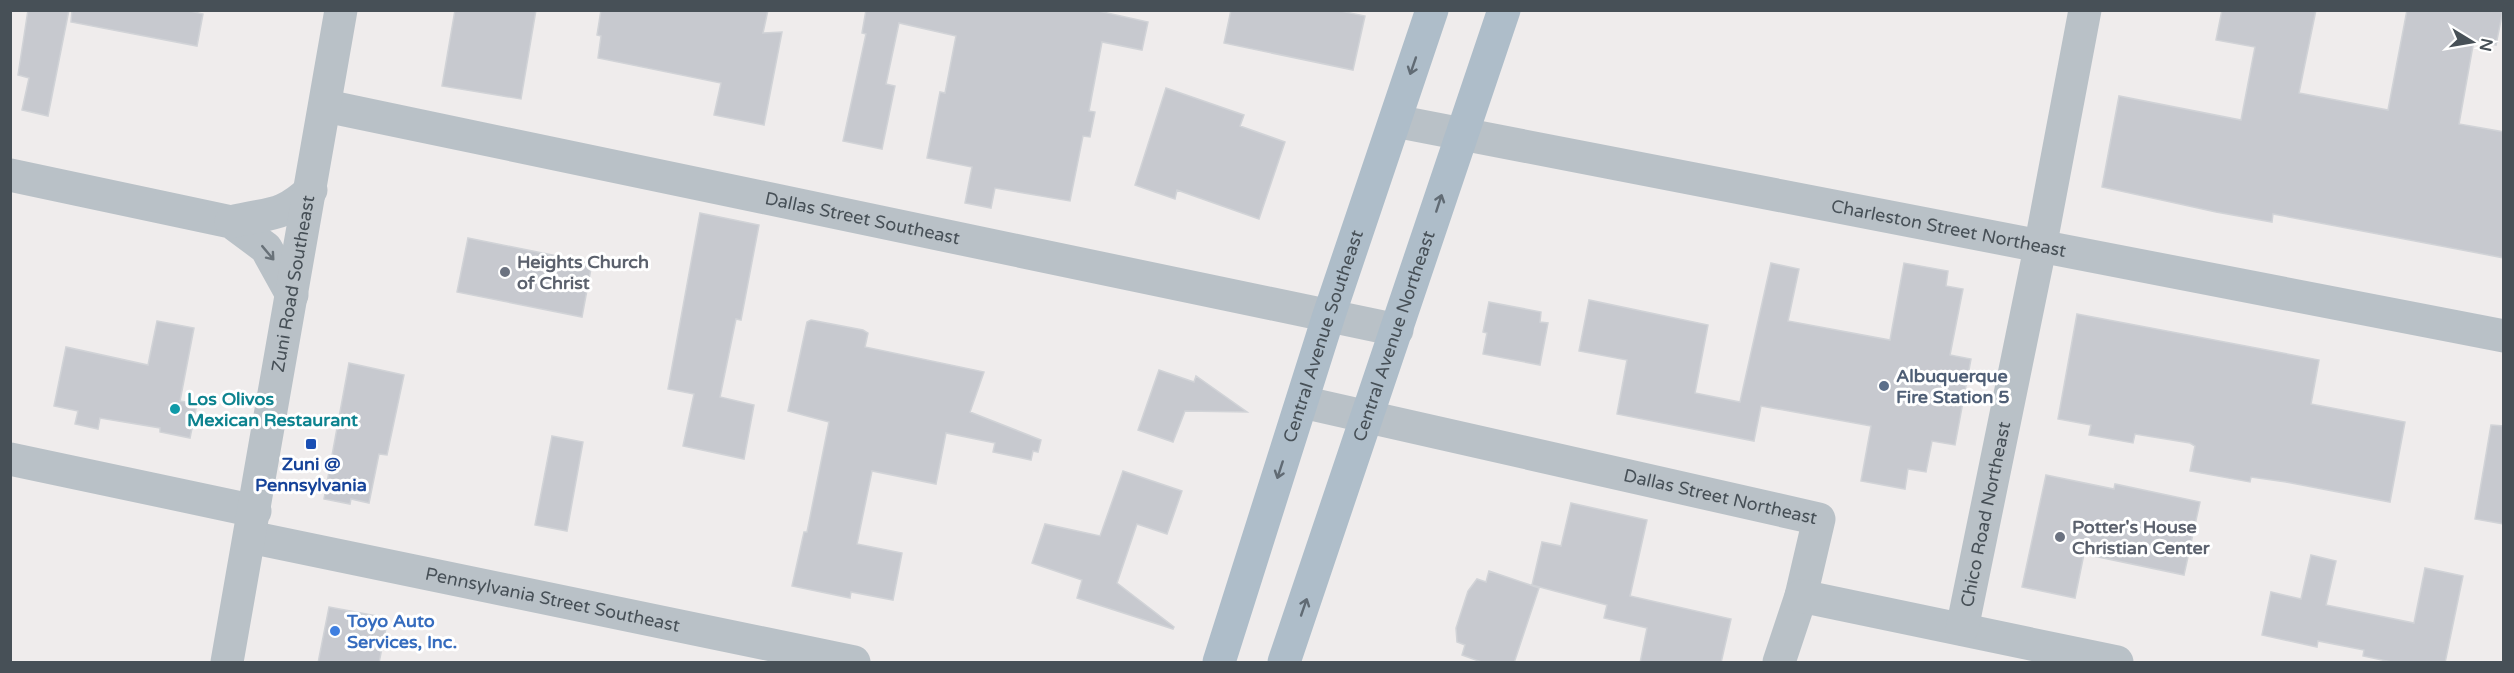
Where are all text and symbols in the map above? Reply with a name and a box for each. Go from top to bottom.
north arrow [2442,12,2502,72]
text: N [2475,36,2497,53]
one-way arrow [1407,56,1418,75]
street label: Dallas Street Southeast [763,187,962,249]
street label: Zuni Road Southeast [267,193,319,374]
one-way arrow [1434,194,1445,213]
street label: Charleston Street Northeast [1829,195,2068,262]
street label: Central Avenue Southeast [1278,227,1368,445]
street label: Central Avenue Northeast [1348,228,1440,444]
one-way arrow [261,245,274,261]
place label: Heights Church of Christ [517,251,649,294]
marker: Heights Church of Christ [498,265,512,279]
place label: Albuquerque Fire Station 5 [1896,365,2009,408]
marker: Albuquerque Fire Station 5 [1877,379,1891,393]
place label: Los Olivos Mexican Restaurant [187,388,358,431]
marker: Los Olivos Mexican Restaurant [168,402,182,416]
street label: Chico Road Northeast [1956,420,2015,609]
marker: Zuni @ Pennsylvania [304,437,318,451]
place label: Zuni @ Pennsylvania [255,453,367,496]
one-way arrow [1274,460,1285,479]
street label: Dallas Street Northeast [1622,464,1819,529]
place label: Potter's House Christian Center [2072,516,2211,559]
marker: Potter's House Christian Center [2053,530,2067,544]
street label: Pennsylvania Street Southeast [423,563,682,637]
one-way arrow [1299,598,1310,617]
place label: Toyo Auto Services, Inc. [346,610,457,653]
marker: Toyo Auto Services, Inc. [328,624,342,638]

